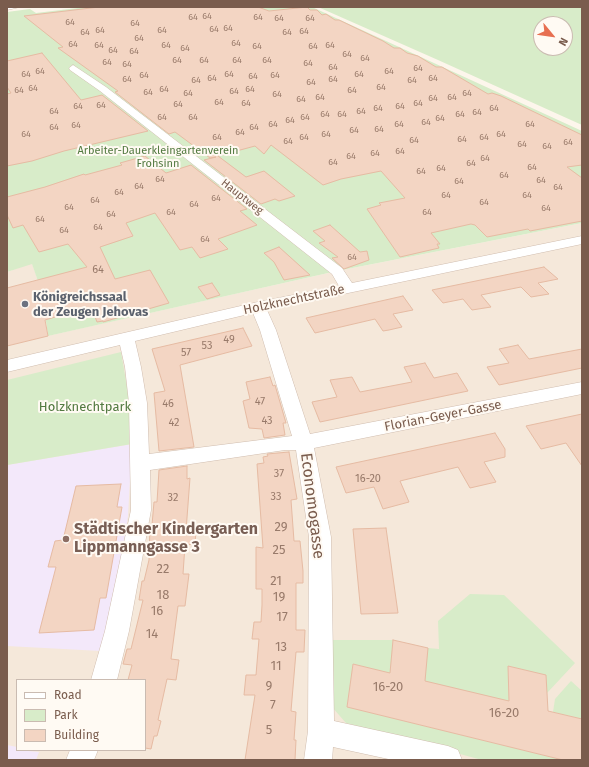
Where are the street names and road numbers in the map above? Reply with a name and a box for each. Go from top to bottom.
street label: Hauptweg [218,176,266,218]
street label: Holzknechtstraße [242,282,346,318]
street label: Florian-Geyer-Gasse [383,397,503,435]
street label: Economogasse [296,452,328,560]

